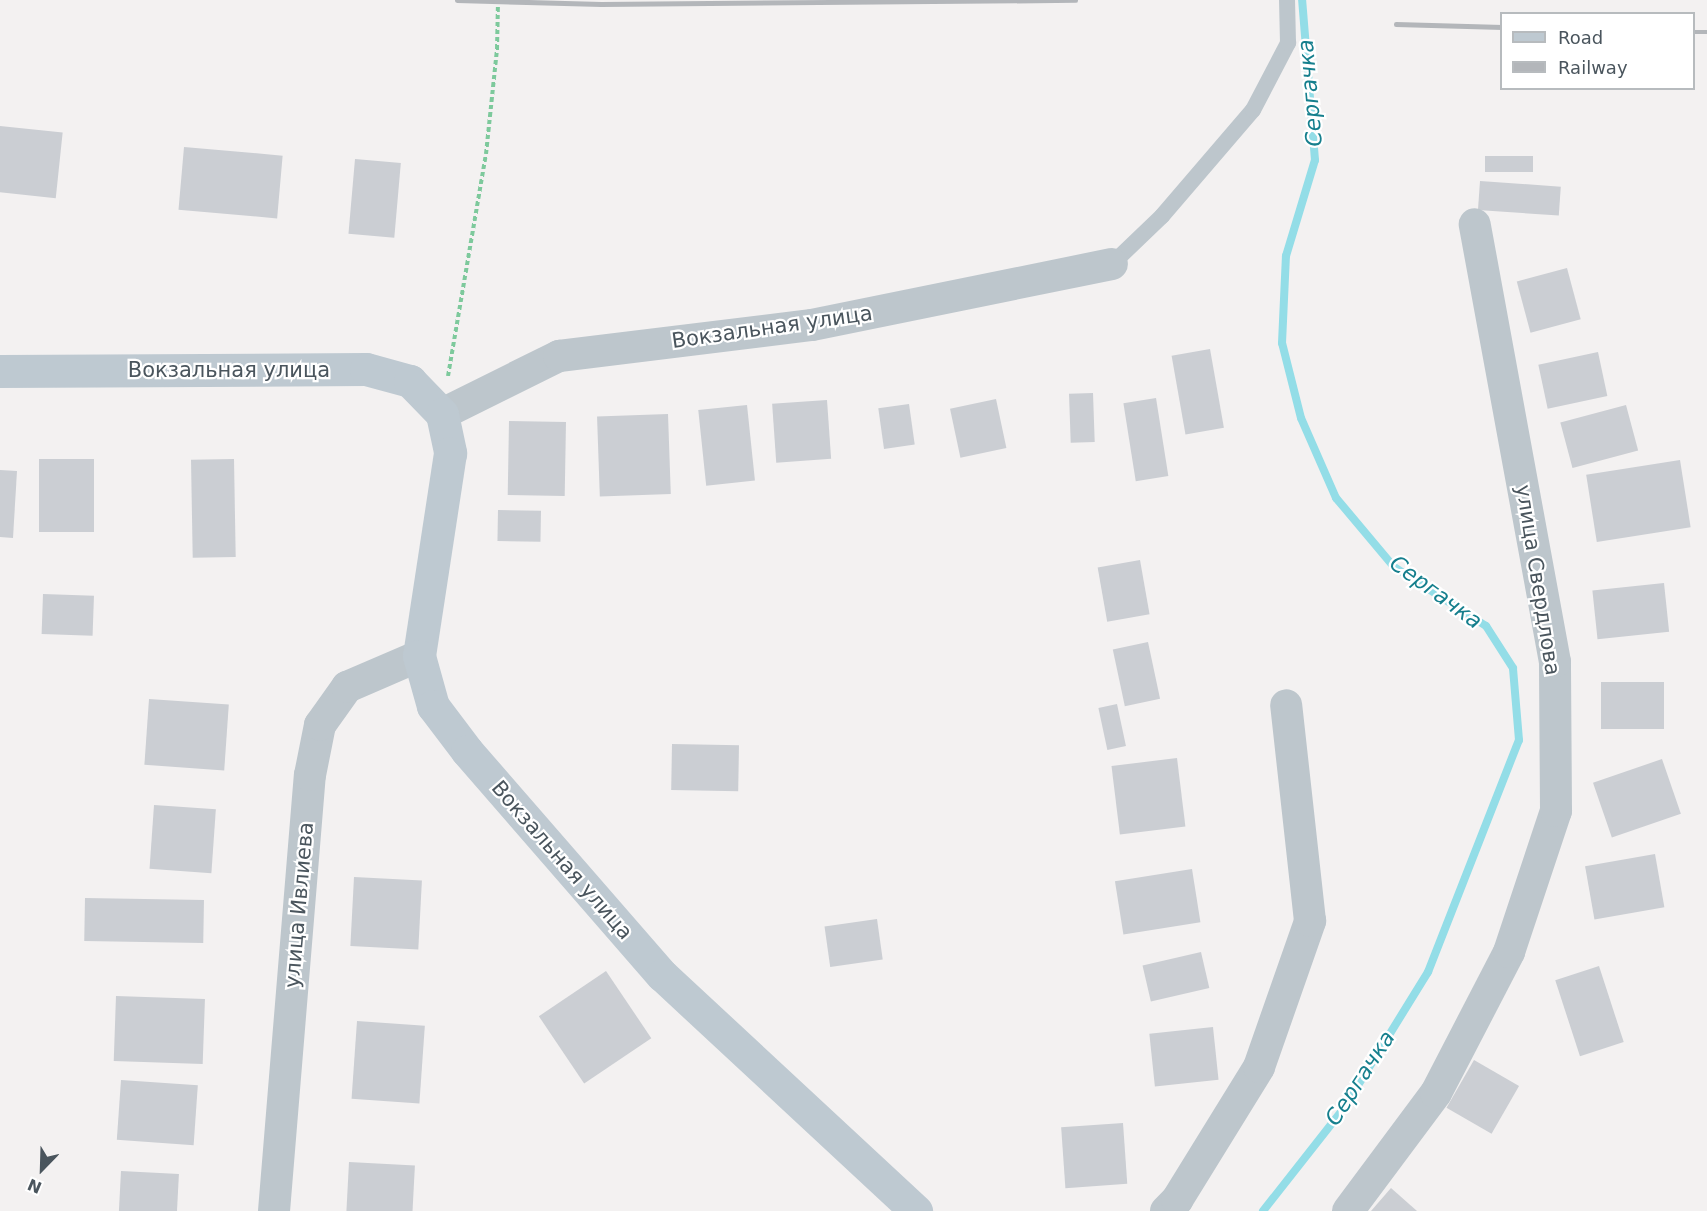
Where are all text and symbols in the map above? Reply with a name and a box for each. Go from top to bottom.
legend [1500,12,1695,90]
text: Road [1558,27,1603,48]
water label: Сергачка [1292,38,1328,148]
text: Railway [1558,57,1628,78]
street label: Вокзальная улица [670,300,874,354]
street label: Вокзальная улица [128,357,330,383]
street label: улица Свердлова [1510,483,1566,677]
water label: Сергачка [1385,550,1487,634]
street label: Вокзальная улица [486,775,638,945]
street label: улица Ивлиева [279,821,319,989]
water label: Сергачка [1320,1026,1400,1130]
north arrow [12,1139,72,1199]
text: N [25,1175,45,1197]

